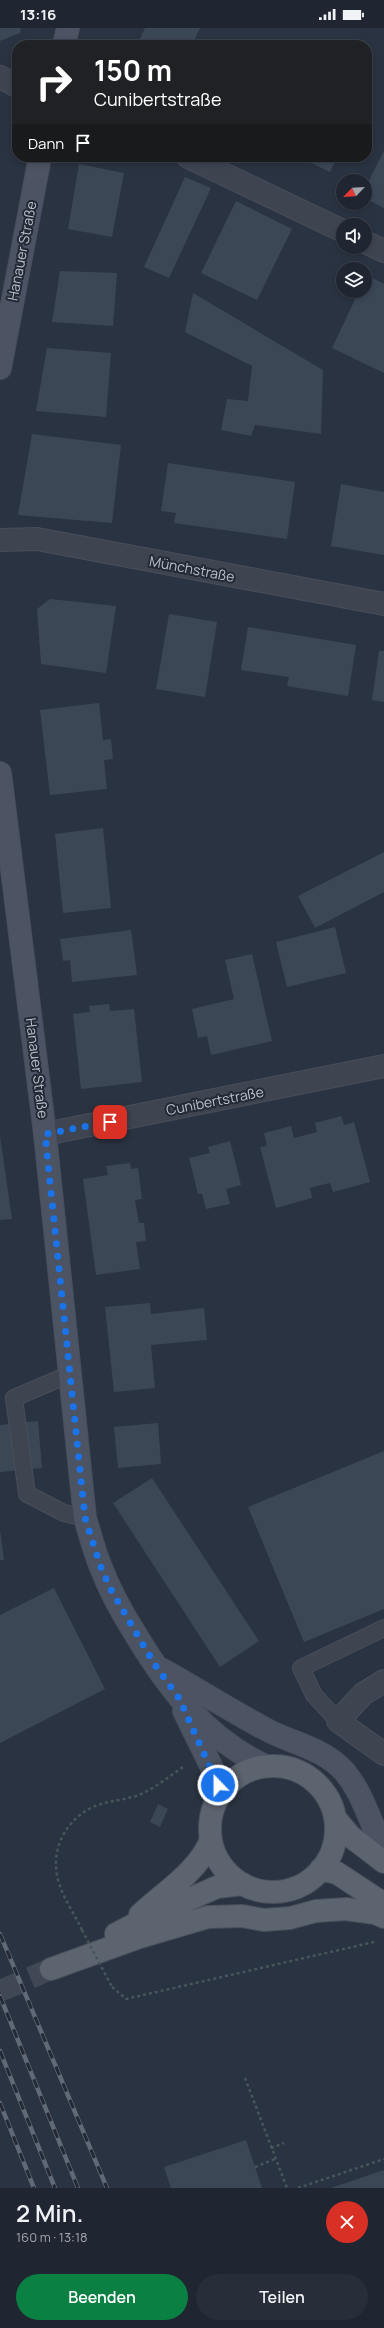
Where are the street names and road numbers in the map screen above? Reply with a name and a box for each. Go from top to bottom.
street label: Hanauer Straße [3,199,40,302]
street label: Münchstraße [148,551,236,586]
street label: Hanauer Straße [22,1017,53,1119]
street label: Cunibertstraße [164,1082,265,1119]

